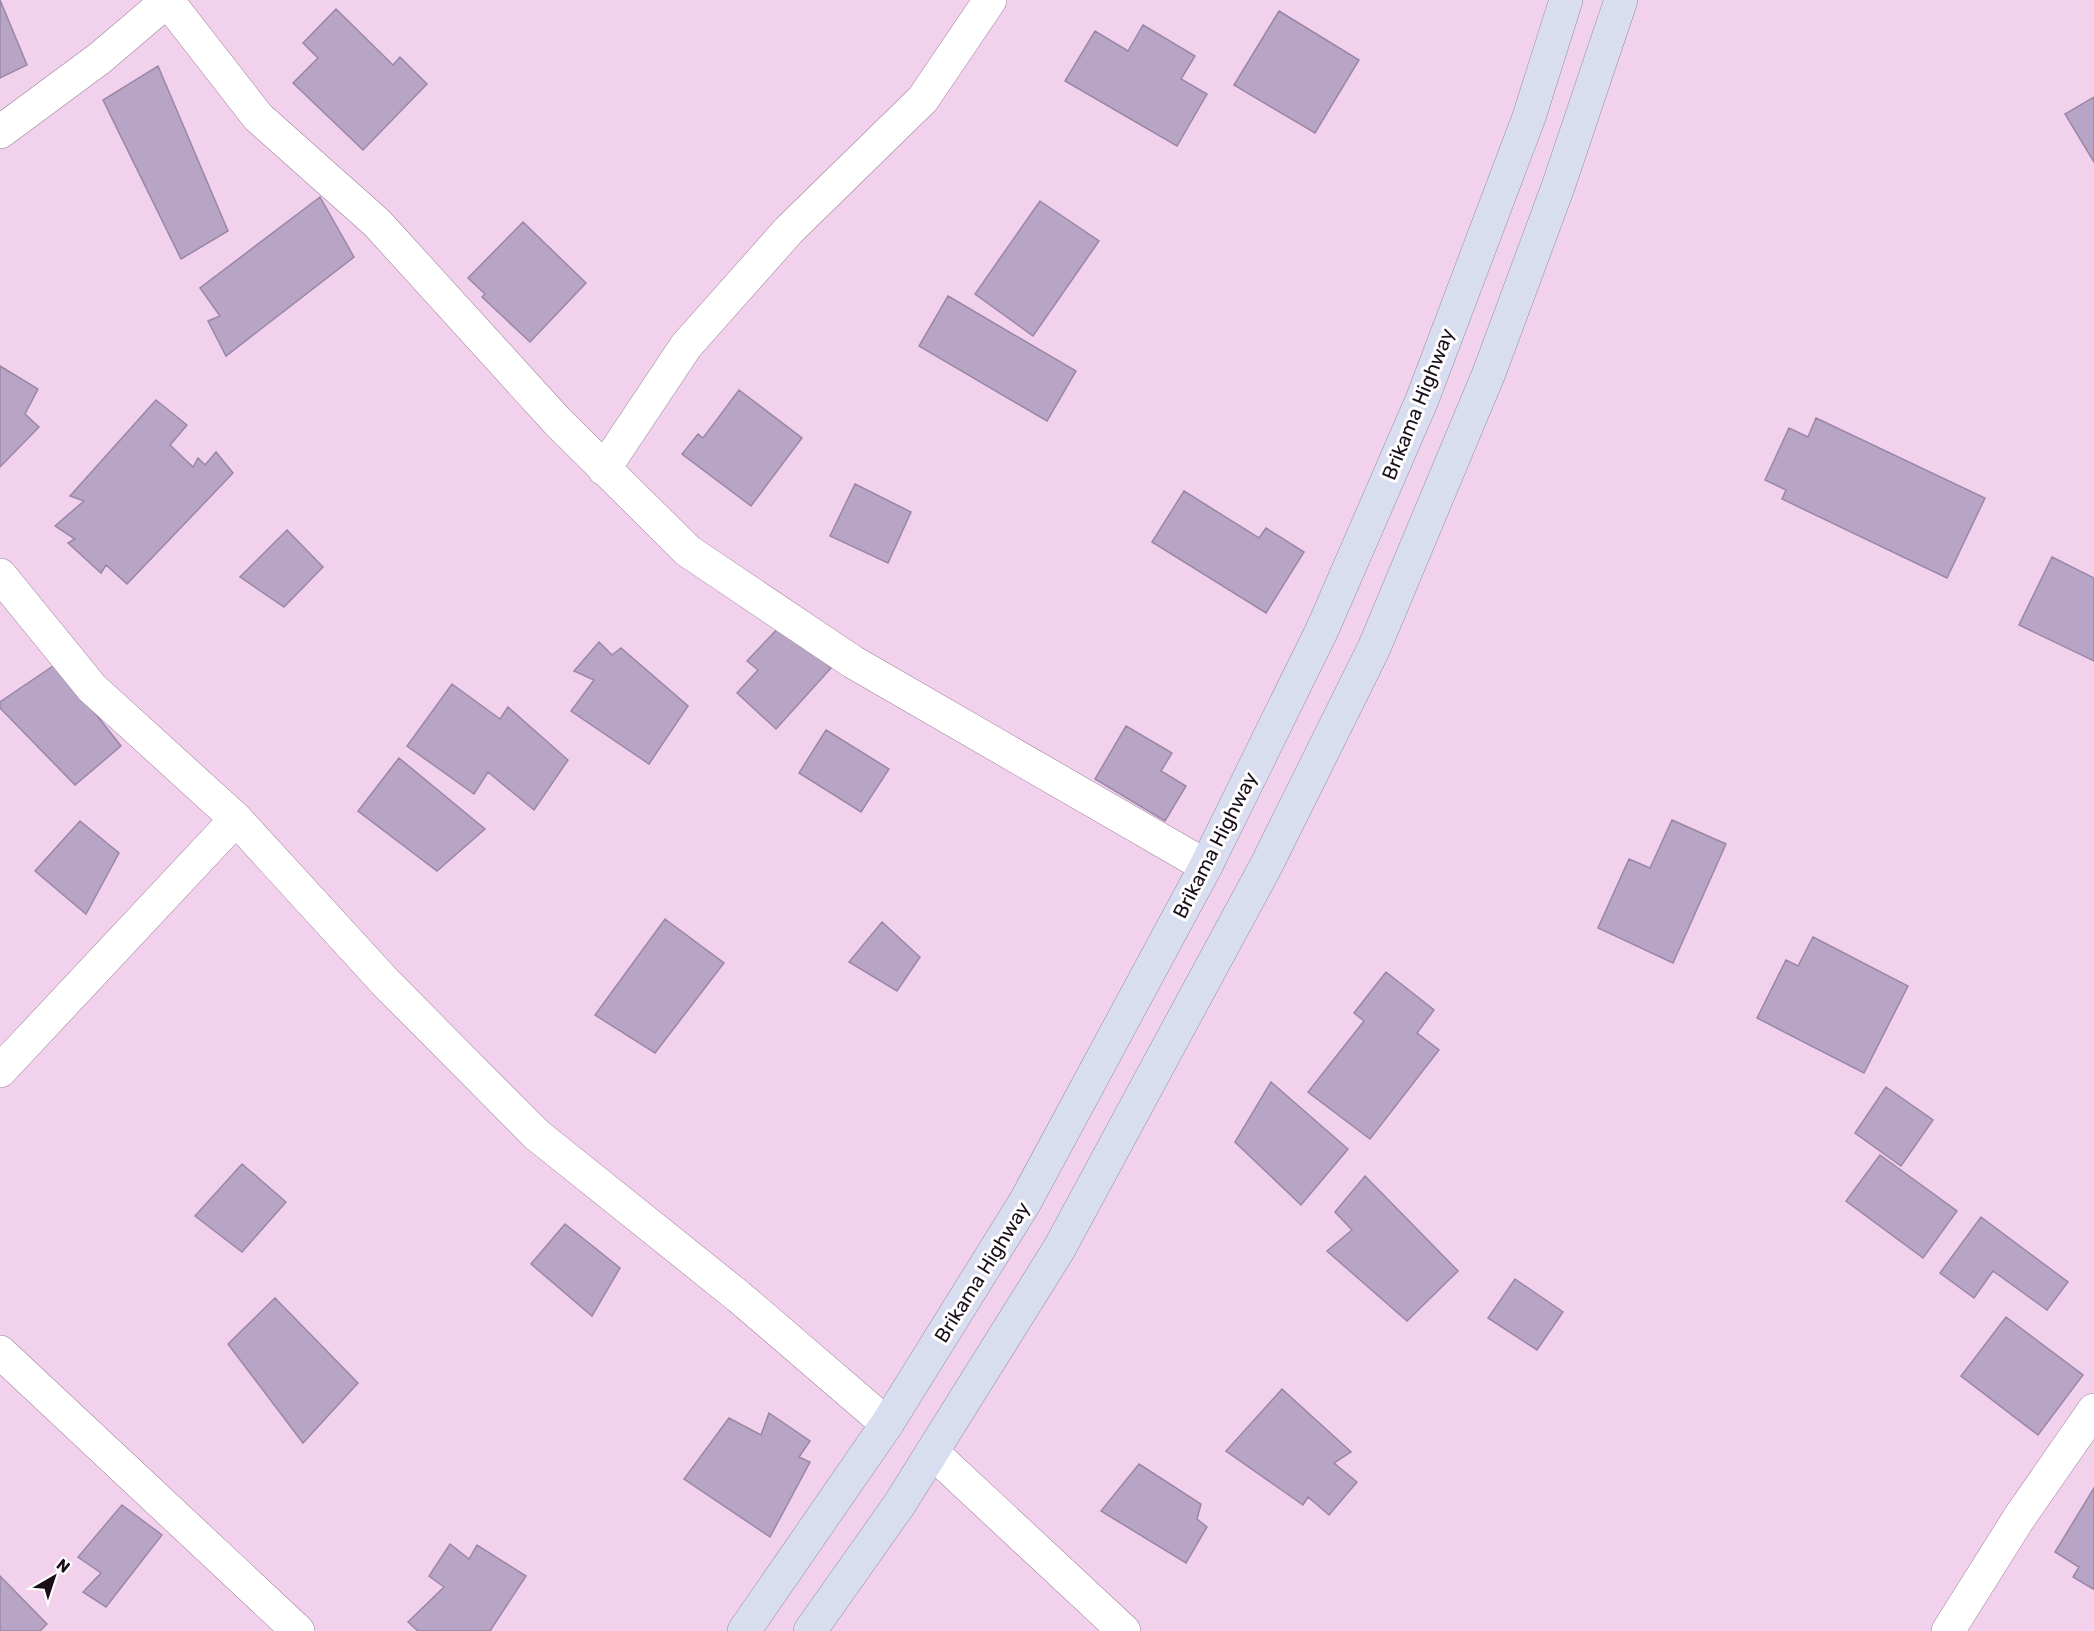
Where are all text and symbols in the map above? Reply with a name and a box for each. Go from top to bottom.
street label: Brikama Highway [1377,325,1459,483]
street label: Brikama Highway [1168,768,1262,922]
street label: Brikama Highway [929,1197,1035,1347]
north arrow [24,1547,84,1607]
text: N [53,1555,74,1577]

